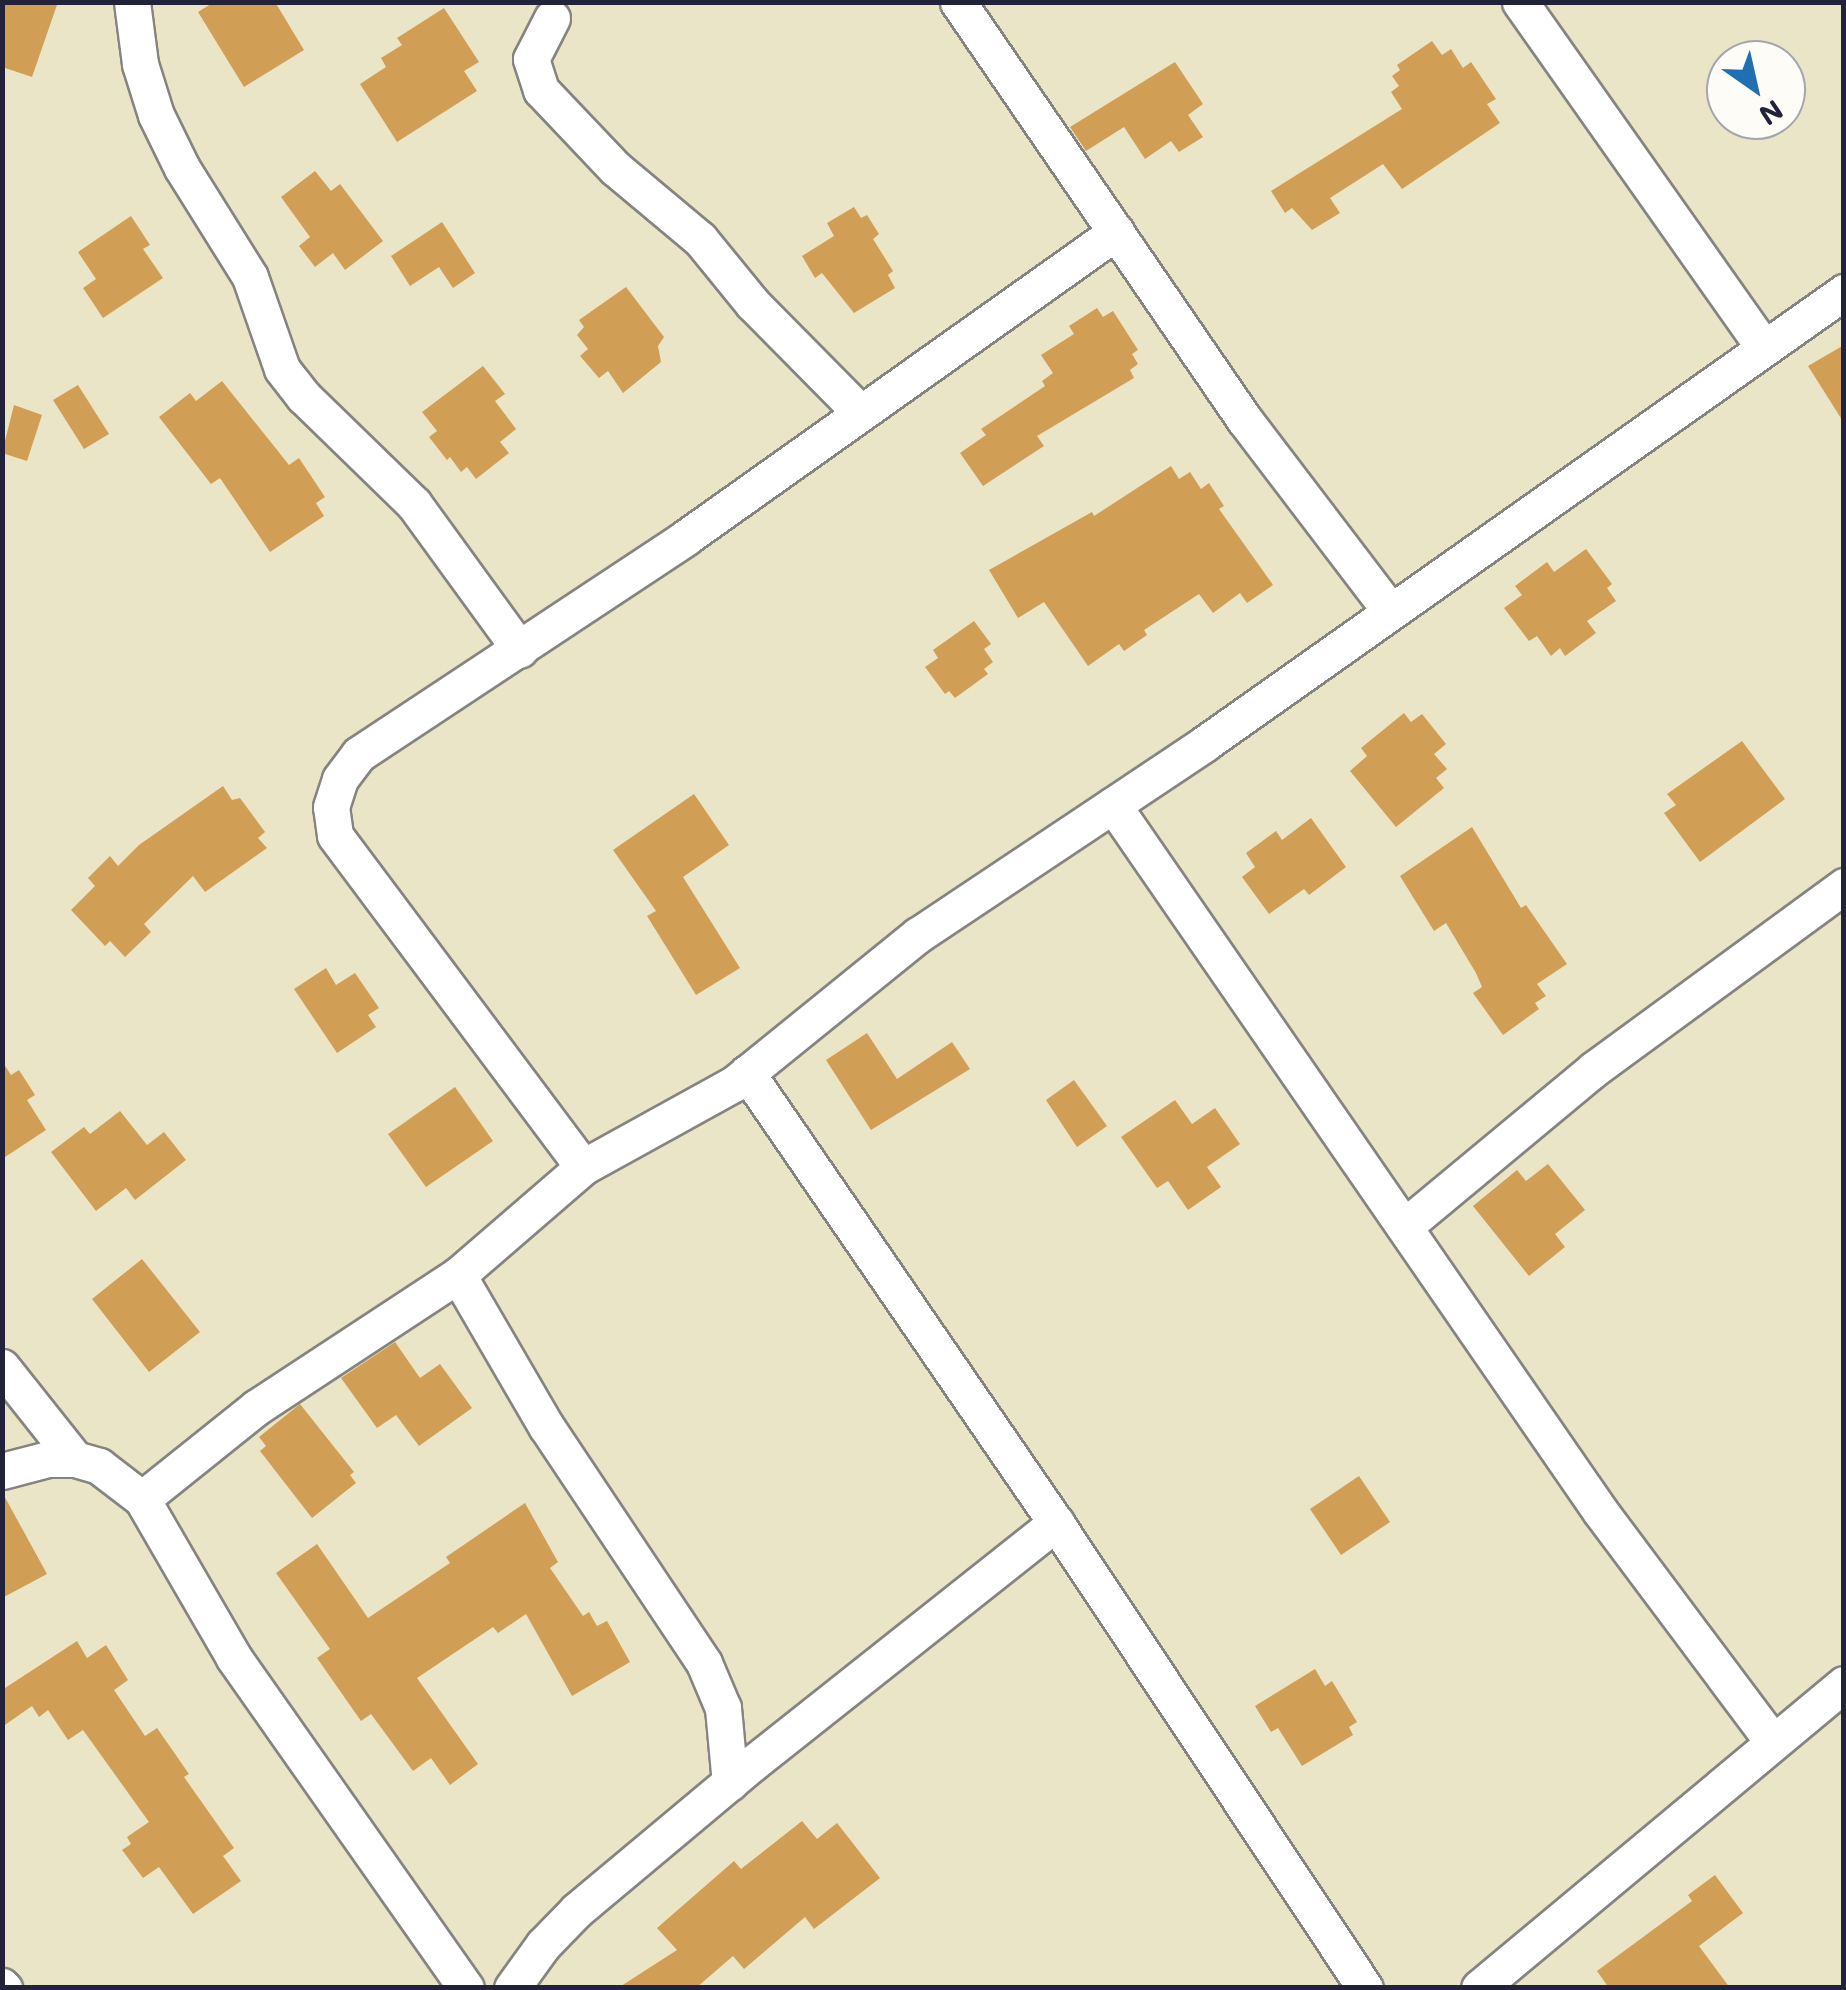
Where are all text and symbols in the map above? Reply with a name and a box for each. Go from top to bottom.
north arrow [1706,40,1806,140]
text: N [1753,92,1791,134]

